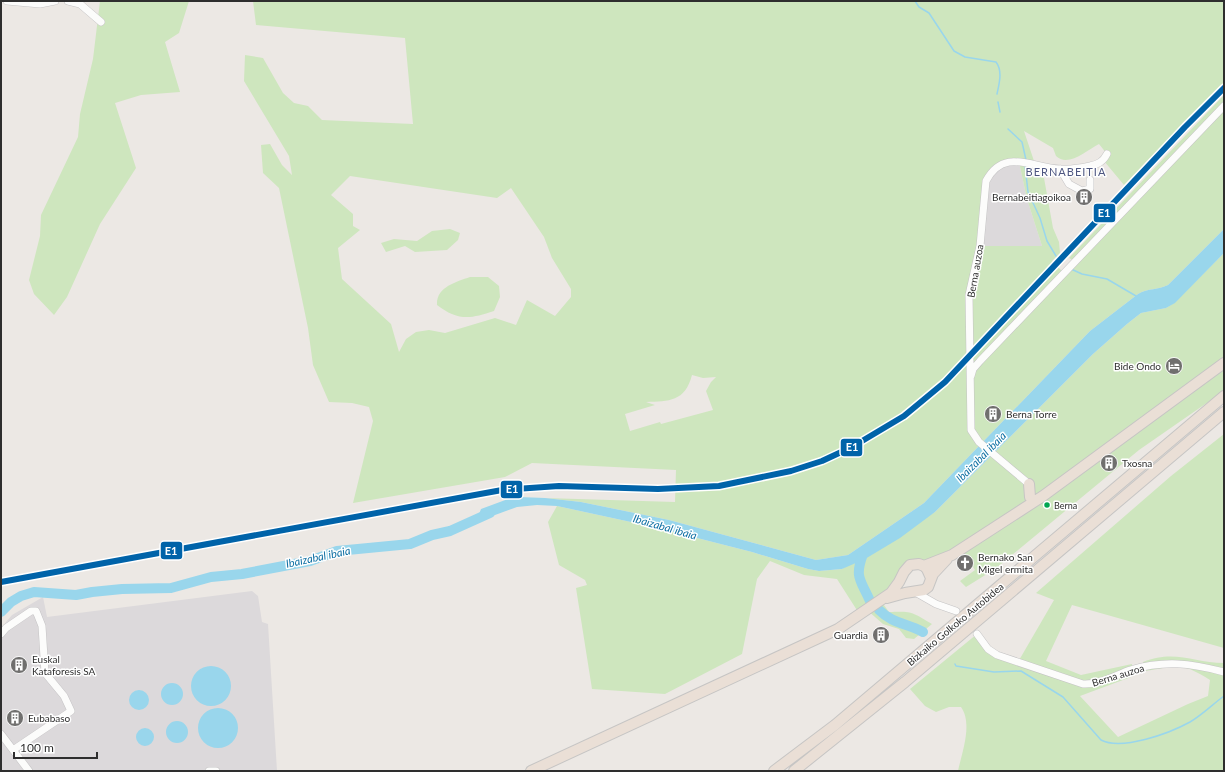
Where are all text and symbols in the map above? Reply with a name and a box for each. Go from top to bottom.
district label: BERNABEITIA [1026,165,1106,178]
building icon: Bernabeitiagoikoa [1074,187,1094,207]
place label: Bernabeitiagoikoa [992,191,1071,203]
line badge: E1 [1093,203,1116,223]
text: E1 [1098,206,1110,219]
street label: Berna auzoa [964,243,986,299]
hotel icon: Bide Ondo [1164,356,1184,376]
place label: Bide Ondo [1114,360,1161,372]
building icon: Berna Torre [983,404,1003,424]
place label: Berna Torre [1006,408,1057,420]
water label: Ibaizabal ibaia [953,429,1009,484]
line badge: E1 [840,438,863,457]
text: E1 [846,440,858,453]
building icon: Txosna [1099,453,1119,473]
place label: Txosna [1122,457,1152,469]
line badge: E1 [500,480,523,499]
text: E1 [506,482,518,495]
marker: Berna [1042,500,1052,510]
place label: Berna [1054,500,1077,511]
water label: Ibaizabal ibaia [632,511,699,542]
line badge: E1 [160,541,183,560]
water label: Ibaizabal ibaia [284,543,352,570]
text: E1 [165,544,177,557]
place label: Bernako San Migel ermita [978,551,1033,575]
church icon: Bernako San Migel ermita [955,553,975,573]
street label: Bizkaiko Golkoko Autobidea [904,580,1006,668]
building icon: Guardia [871,625,891,645]
place label: Guardia [834,629,868,641]
place label: Euskal Kataforesis SA [32,653,96,677]
building icon: Euskal Kataforesis SA [9,655,29,675]
street label: Berna auzoa [1090,661,1146,689]
building icon: Eubabaso [5,708,25,728]
place label: Eubabaso [28,712,71,724]
scale bar [14,734,97,760]
text: 100 m [20,740,54,755]

